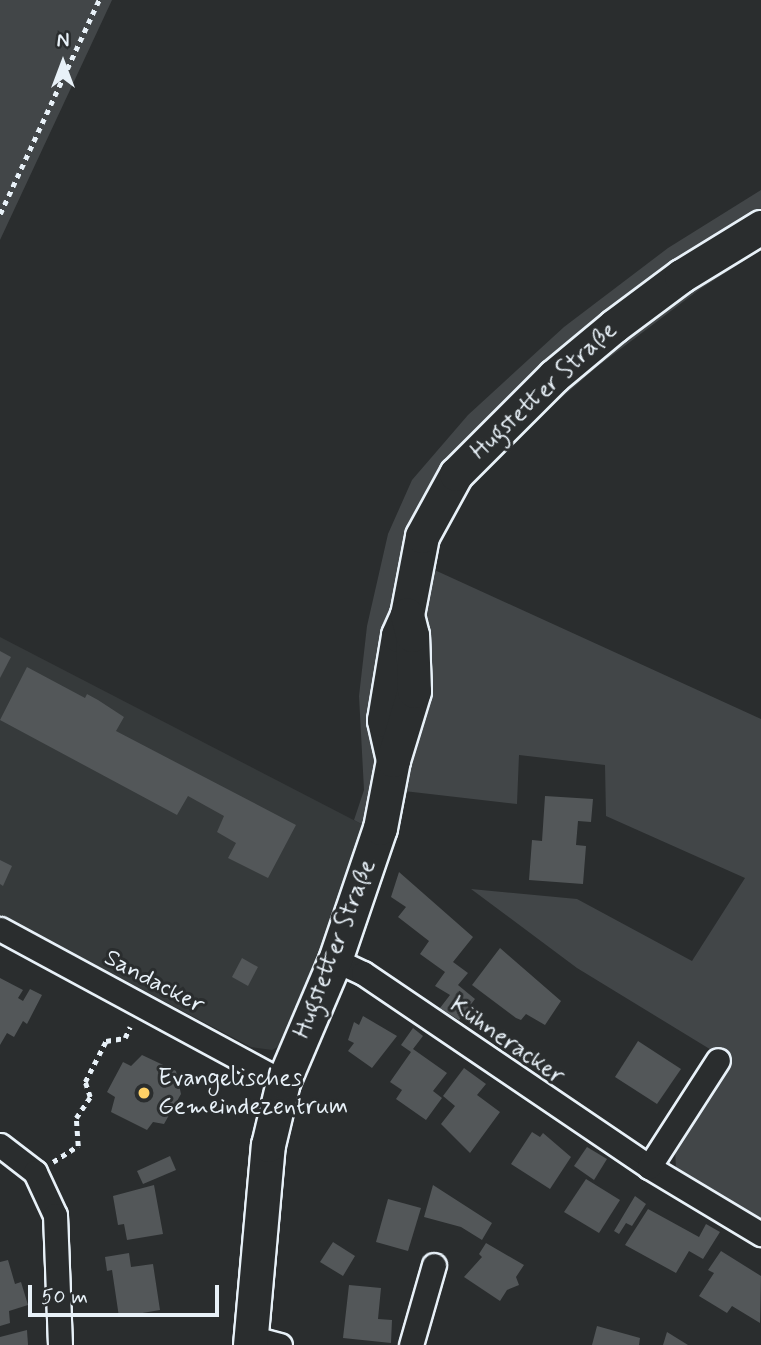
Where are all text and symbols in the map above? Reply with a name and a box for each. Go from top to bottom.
north arrow [28,28,98,98]
text: N [57,29,69,54]
street label: Hugstetter Straße [465,316,623,466]
street label: Hugstetter Straße [288,856,382,1042]
street label: Sandacker [99,944,209,1020]
street label: Kühneracker [444,991,570,1091]
place label: Evangelisches Gemeindezentrum [158,1065,348,1121]
marker: Evangelisches Gemeindezentrum [136,1085,152,1101]
scale bar [32,1272,222,1316]
text: 50 m [41,1283,88,1311]

